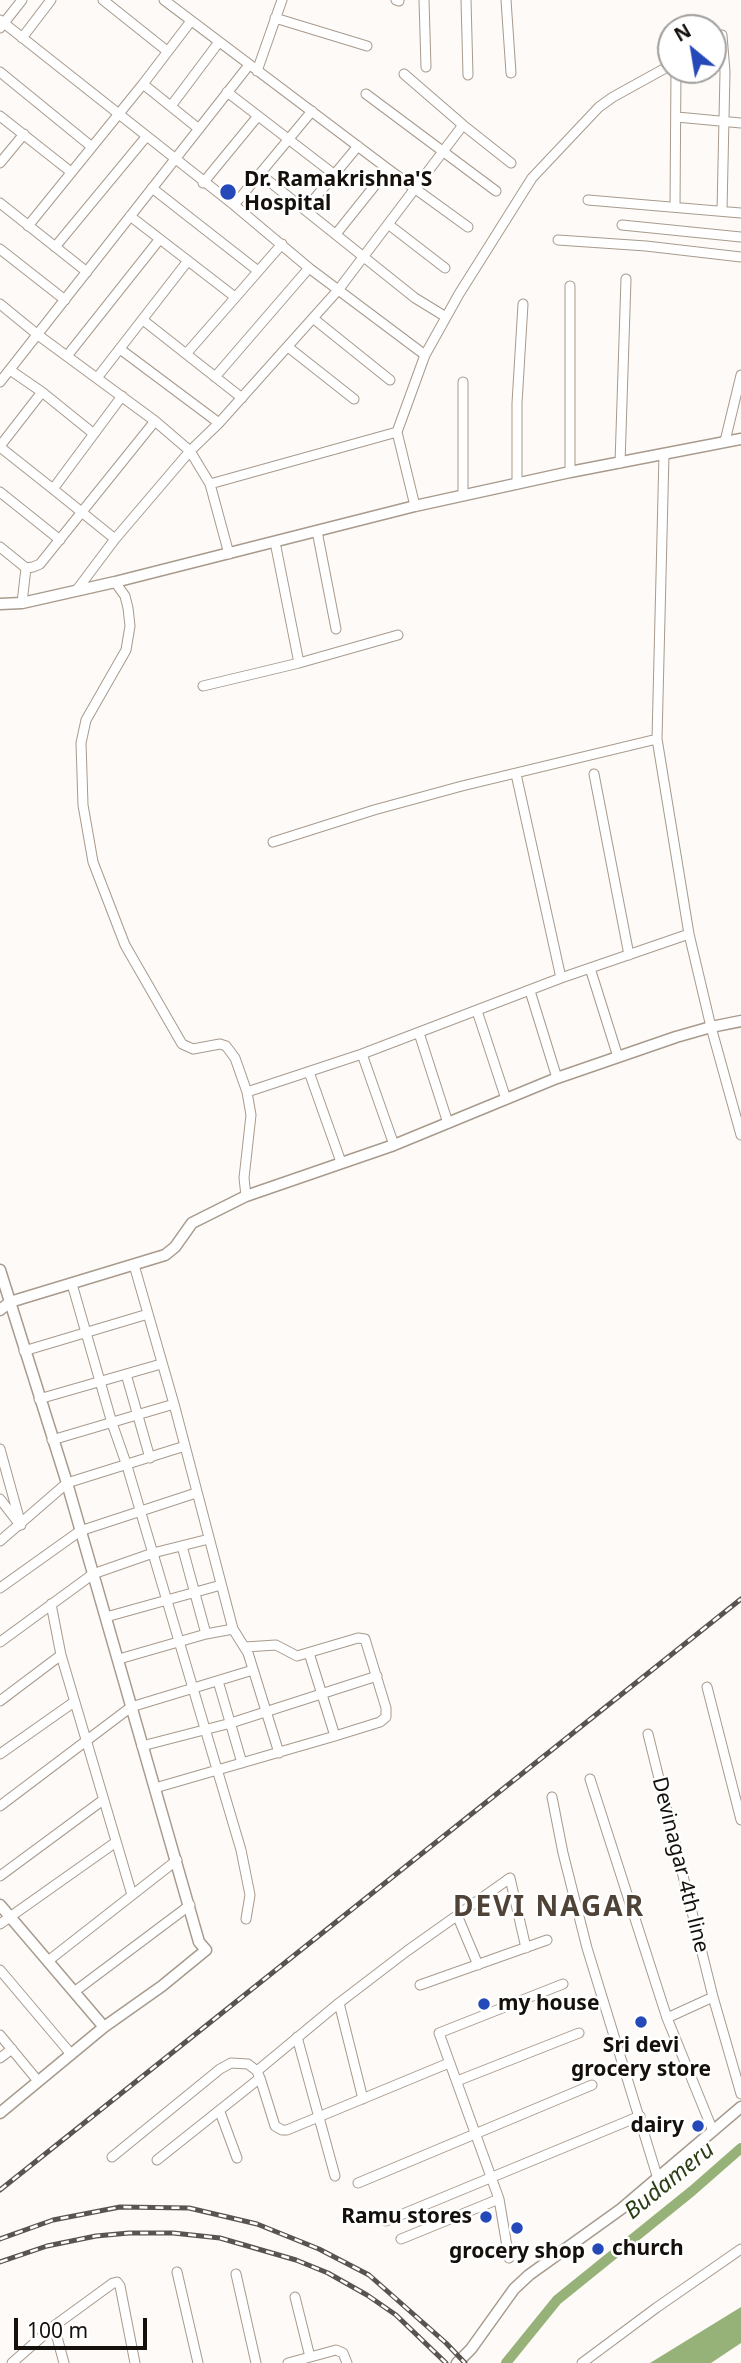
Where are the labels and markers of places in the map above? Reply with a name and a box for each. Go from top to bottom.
place label: Dr. Ramakrishna'S Hospital [244,167,432,217]
marker: Dr. Ramakrishna'S Hospital [218,182,238,202]
place label: my house [498,1991,599,2017]
marker: my house [476,1996,492,2012]
marker: Sri devi grocery store [633,2014,649,2030]
place label: Sri devi grocery store [571,2033,711,2083]
place label: dairy [630,2113,684,2139]
marker: dairy [690,2118,706,2134]
place label: Ramu stores [341,2204,472,2230]
marker: Ramu stores [478,2209,494,2225]
marker: grocery shop [509,2220,525,2236]
place label: church [612,2236,684,2262]
place label: grocery shop [449,2239,585,2265]
marker: church [590,2241,606,2257]

